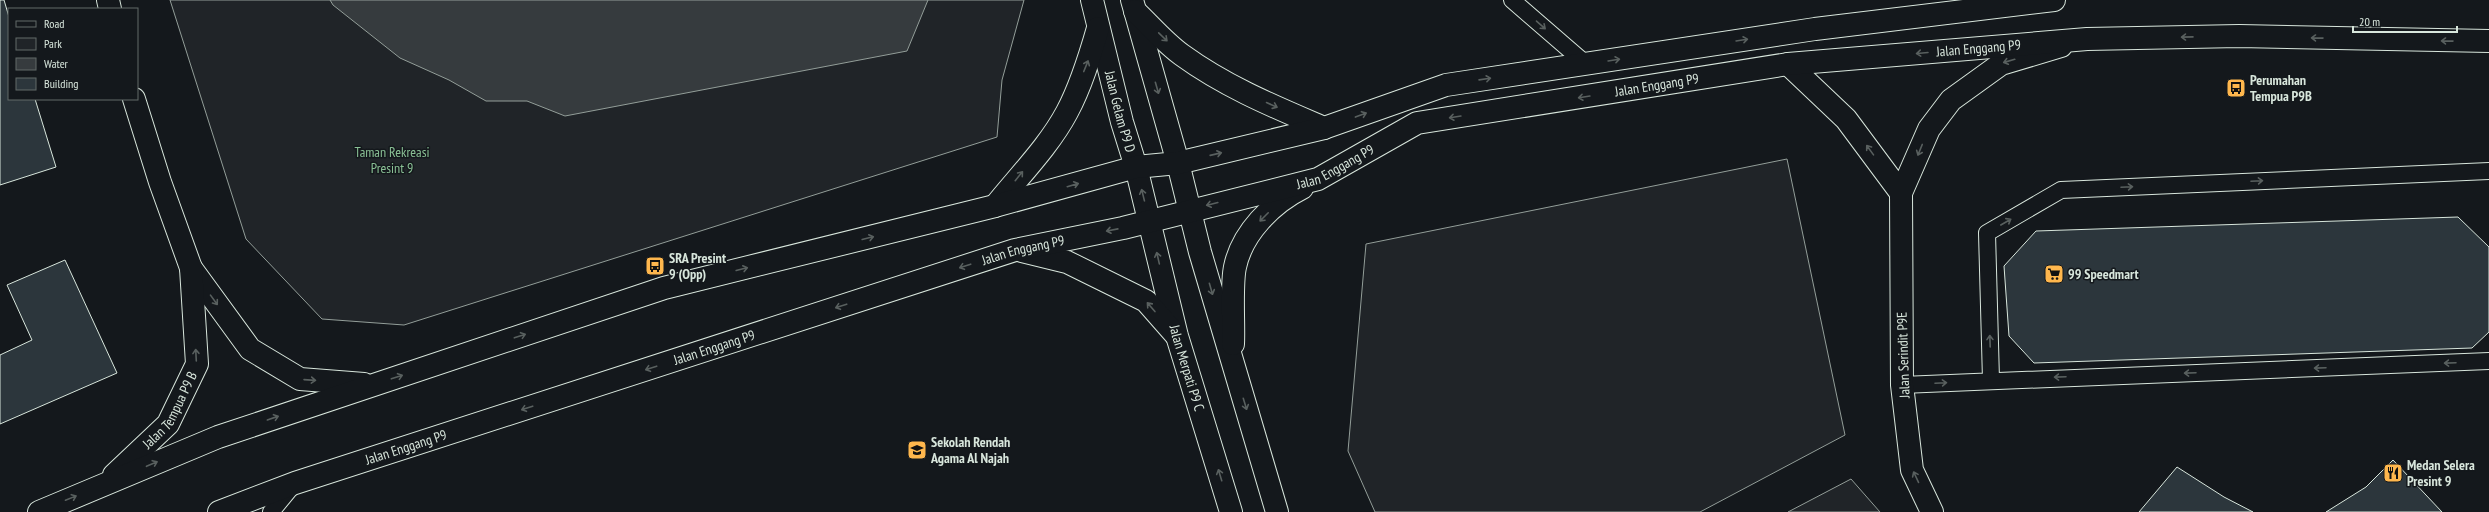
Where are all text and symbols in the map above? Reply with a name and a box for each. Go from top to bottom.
legend [8,8,138,100]
scale bar [2353,8,2457,34]
text: 20 m [2359,14,2380,29]
text: Road [44,16,64,31]
one-way arrow [1536,21,1546,30]
one-way arrow [1158,32,1168,42]
one-way arrow [2181,33,2194,41]
one-way arrow [2311,34,2324,42]
text: Park [44,36,62,51]
one-way arrow [1735,36,1748,44]
street label: Jalan Enggang P9 [1935,36,2022,61]
one-way arrow [2441,37,2454,44]
one-way arrow [1916,49,1929,56]
text: Water [44,56,69,71]
one-way arrow [1607,56,1620,64]
one-way arrow [2003,58,2016,65]
one-way arrow [1083,61,1091,73]
street label: Jalan Gelam P9 D [1100,68,1140,154]
street label: Jalan Enggang P9 [1613,69,1700,101]
place label: Perumahan Tempua P9B [2250,71,2312,105]
one-way arrow [1478,75,1491,83]
text: Building [44,76,79,91]
bus stop icon: Perumahan Tempua P9B [2225,77,2247,99]
one-way arrow [1154,81,1161,94]
one-way arrow [1578,93,1591,101]
one-way arrow [1266,102,1278,110]
one-way arrow [1354,111,1367,118]
one-way arrow [1449,113,1462,121]
street label: Jalan Enggang P9 [1294,140,1377,193]
park label: Taman Rekreasi Presint 9 [355,143,429,177]
one-way arrow [1916,144,1923,156]
one-way arrow [1866,145,1874,156]
one-way arrow [1209,149,1222,157]
one-way arrow [1015,171,1024,182]
one-way arrow [2250,177,2263,185]
one-way arrow [1066,181,1079,188]
one-way arrow [2120,183,2133,190]
one-way arrow [1139,188,1146,201]
one-way arrow [1206,201,1219,208]
one-way arrow [1259,212,1269,221]
one-way arrow [2000,218,2011,226]
one-way arrow [1105,227,1118,235]
street label: Jalan Enggang P9 [978,231,1066,269]
one-way arrow [862,233,875,241]
place label: SRA Presint 9 (Opp) [669,249,726,283]
one-way arrow [1154,251,1161,264]
bus stop icon: SRA Presint 9 (Opp) [644,255,666,277]
one-way arrow [958,263,971,270]
supermarket icon: 99 Speedmart [2043,263,2065,285]
one-way arrow [735,265,748,272]
place label: 99 Speedmart [2068,265,2138,283]
one-way arrow [1208,283,1215,296]
one-way arrow [210,294,218,305]
one-way arrow [1147,302,1156,312]
one-way arrow [835,303,848,310]
street label: Jalan Serindit P9E [1892,312,1914,399]
street label: Jalan Merpati P9 C [1165,322,1209,414]
street label: Jalan Enggang P9 [670,326,757,369]
one-way arrow [513,332,526,339]
one-way arrow [1986,335,1994,348]
one-way arrow [192,349,200,362]
one-way arrow [2444,359,2457,366]
one-way arrow [2314,364,2327,371]
one-way arrow [644,365,657,372]
street label: Jalan Tempua P9 B [138,368,201,453]
one-way arrow [2184,369,2197,376]
one-way arrow [390,373,403,380]
one-way arrow [2054,374,2067,381]
one-way arrow [303,377,316,384]
one-way arrow [1934,379,1947,386]
one-way arrow [1241,398,1249,410]
one-way arrow [521,405,534,412]
one-way arrow [267,414,280,421]
street label: Jalan Enggang P9 [362,425,449,469]
place label: Sekolah Rendah Agama Al Najah [930,433,1010,467]
school or university icon: Sekolah Rendah Agama Al Najah [906,439,928,461]
place label: Medan Selera Presint 9 [2407,456,2475,490]
one-way arrow [146,460,158,468]
restaurant icon: Medan Selera Presint 9 [2382,462,2404,484]
one-way arrow [1216,468,1223,481]
one-way arrow [1911,471,1919,483]
one-way arrow [65,494,77,501]

